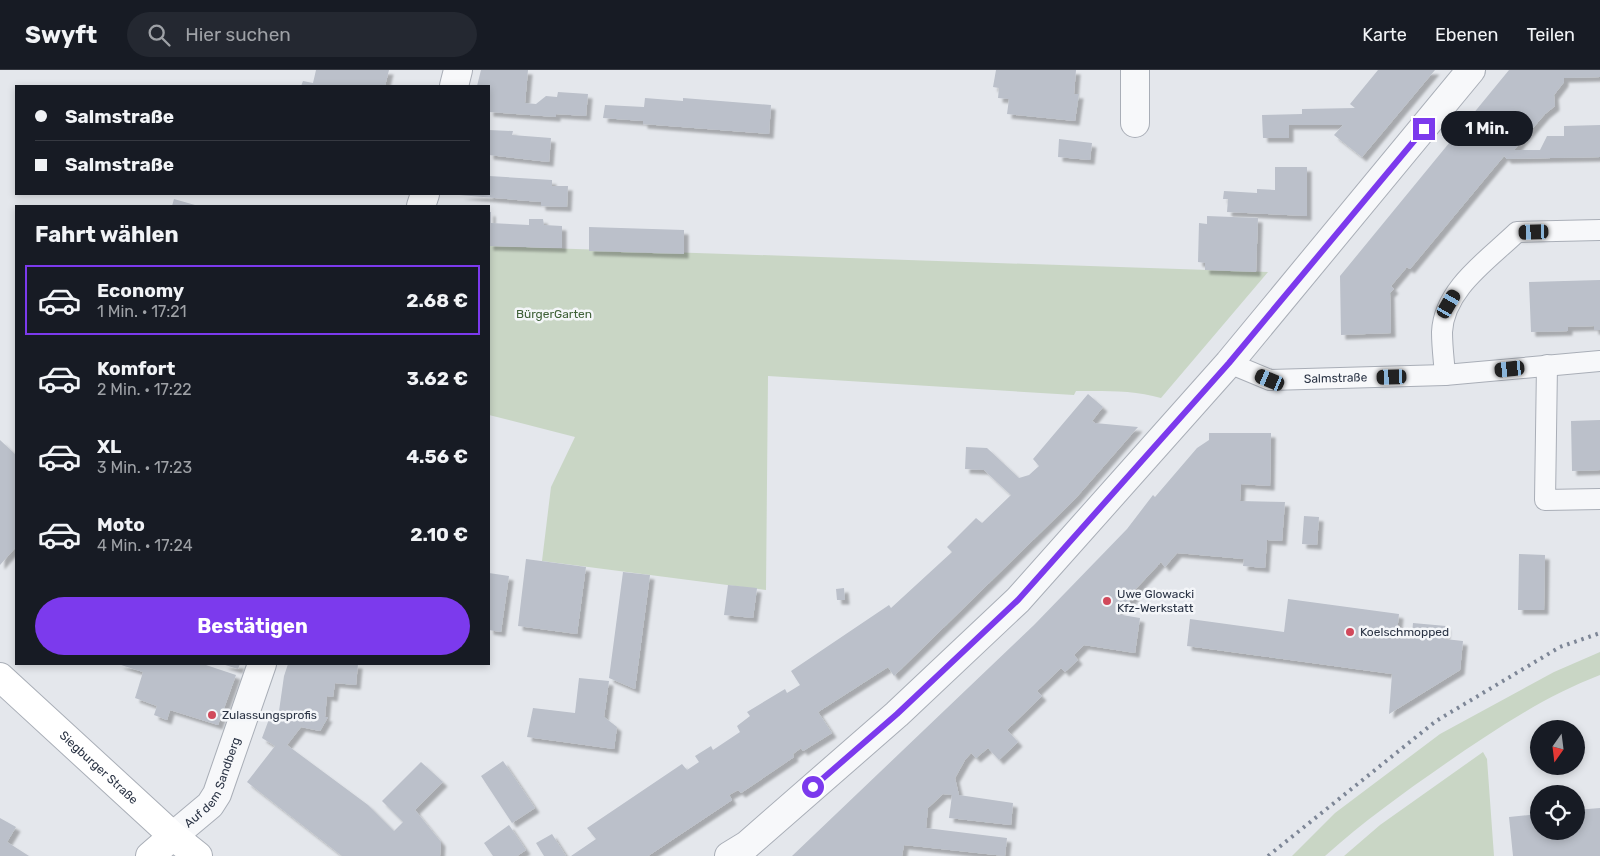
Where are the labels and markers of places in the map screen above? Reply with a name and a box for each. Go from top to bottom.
place label: Uwe Glowacki Kfz-Werkstatt [1117,587,1194,615]
marker: Uwe Glowacki Kfz-Werkstatt [1101,595,1113,607]
place label: Koelschmopped [1360,625,1449,639]
marker: Koelschmopped [1344,626,1356,638]
place label: Zulassungsprofis [222,708,317,722]
marker: Zulassungsprofis [206,709,218,721]

